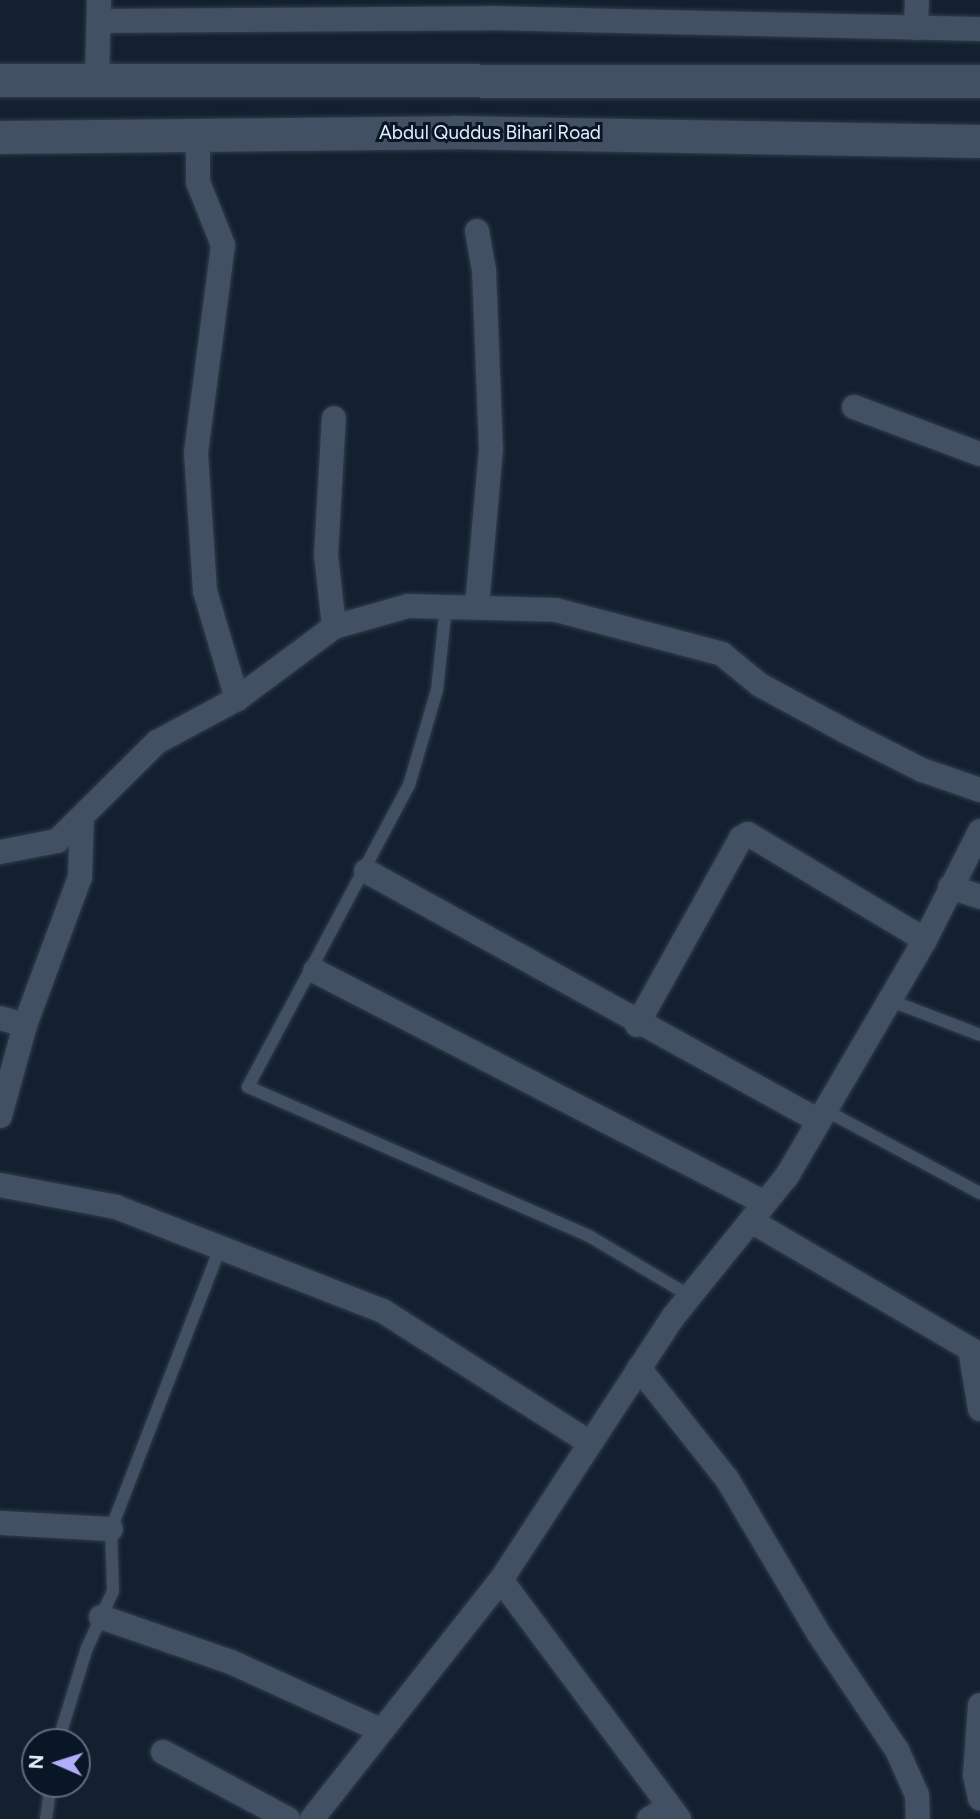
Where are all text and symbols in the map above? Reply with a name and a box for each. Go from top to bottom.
street label: Abdul Quddus Bihari Road [379,122,601,144]
north arrow [21,1728,91,1798]
text: N [25,1754,48,1770]

